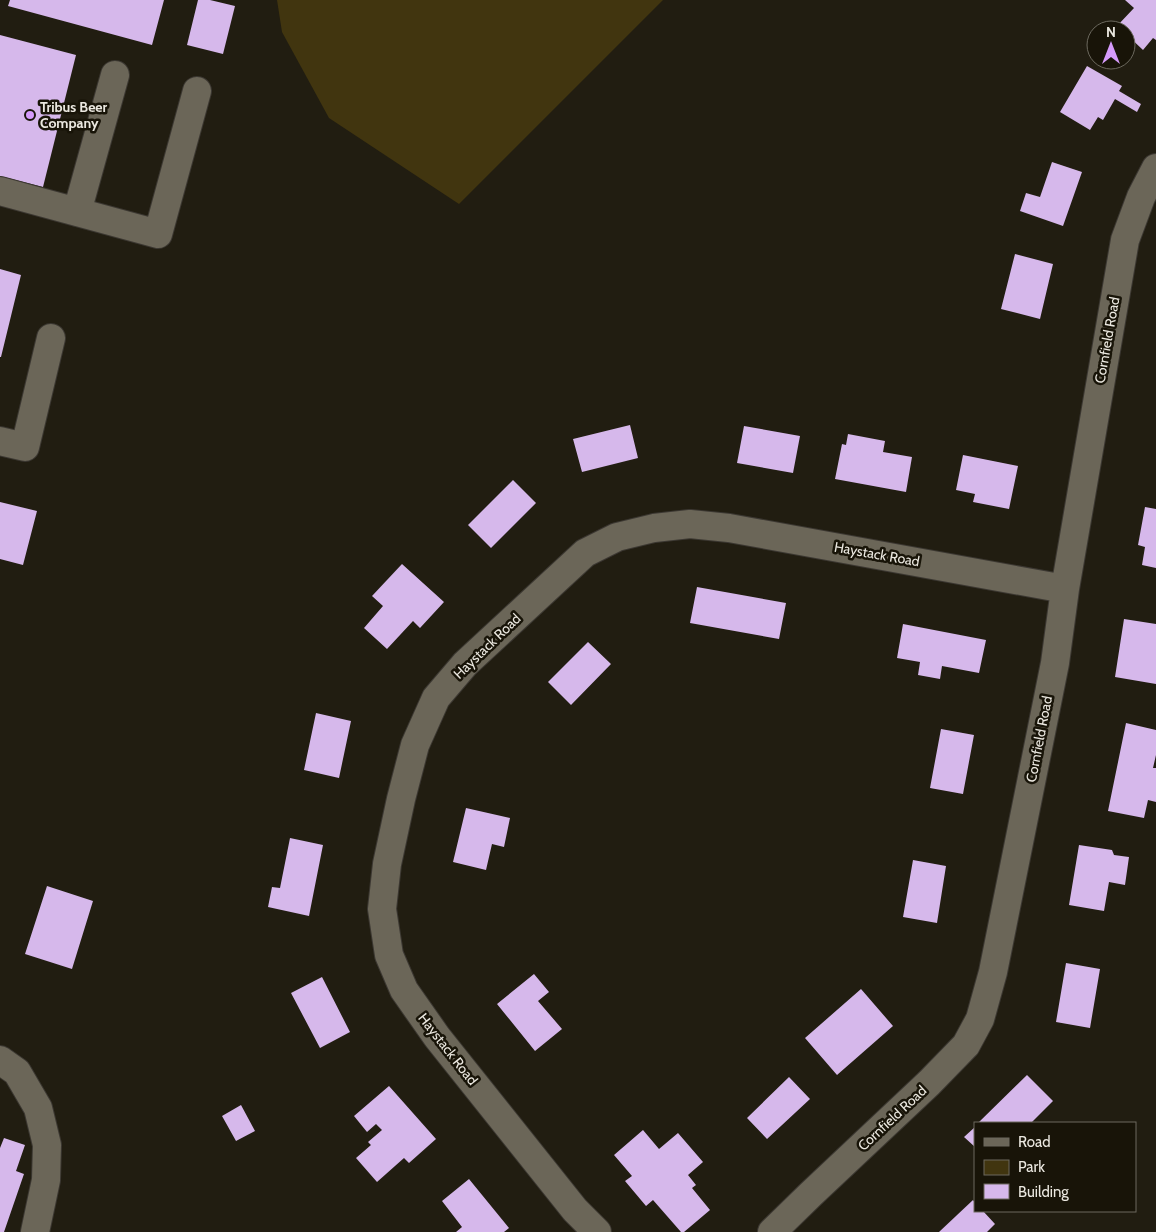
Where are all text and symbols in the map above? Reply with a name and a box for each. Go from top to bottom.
north arrow [1086,20,1136,70]
text: N [1106,23,1116,41]
place label: Tribus Beer Company [40,98,108,132]
marker: Tribus Beer Company [24,109,36,121]
street label: Cornfield Road [1091,295,1123,385]
street label: Haystack Road [833,538,921,570]
street label: Haystack Road [450,609,524,683]
street label: Cornfield Road [1022,694,1056,784]
street label: Haystack Road [414,1009,482,1089]
street label: Cornfield Road [854,1082,930,1154]
legend [974,1122,1136,1212]
text: Road [1018,1133,1051,1151]
text: Park [1018,1158,1045,1176]
text: Building [1018,1183,1069,1201]

